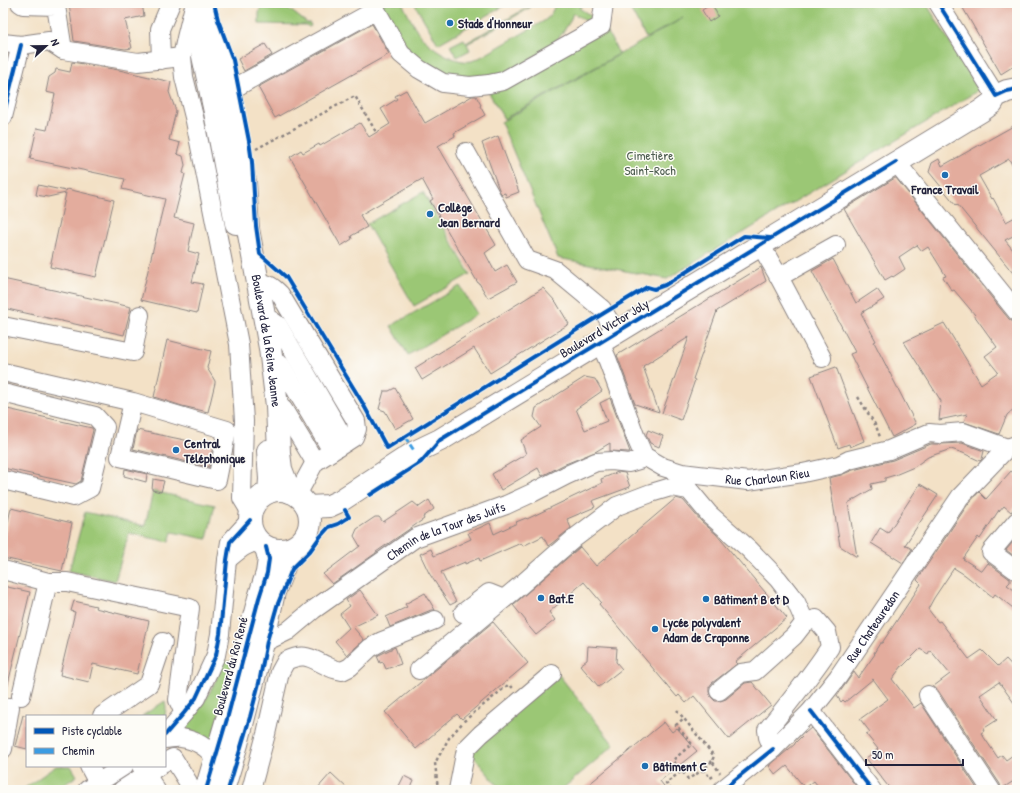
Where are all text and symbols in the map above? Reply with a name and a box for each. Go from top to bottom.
place label: Stade d'Honneur [458,14,533,32]
marker: Stade d'Honneur [445,18,455,28]
north arrow [26,26,66,66]
text: N [48,37,63,48]
park label: Cimetière Saint-Roch [624,146,676,179]
marker: France Travail [940,170,950,180]
place label: France Travail [911,180,979,198]
place label: Collège Jean Bernard [438,198,501,231]
marker: Collège Jean Bernard [425,209,435,219]
street label: Boulevard de la Reine Jeanne [248,273,286,408]
street label: Boulevard Victor Joly [556,294,652,362]
place label: Central Téléphonique [183,434,246,468]
marker: Central Téléphonique [171,445,181,455]
street label: Rue Charloun Rieu [724,463,811,490]
street label: Chemin de la Tour des Juifs [382,497,508,565]
street label: Rue Chateauredon [842,587,903,666]
place label: Bat.E [549,589,574,607]
place label: Bâtiment B et D [714,590,790,608]
marker: Bat.E [536,593,546,603]
marker: Bâtiment B et D [701,594,711,604]
place label: Lycée polyvalent Adam de Craponne [663,613,750,647]
street label: Boulevard du Roi René [208,615,252,717]
marker: Lycée polyvalent Adam de Craponne [650,624,660,634]
legend [26,715,166,767]
text: Piste cyclable [62,722,122,739]
scale bar [866,741,963,767]
text: Chemin [62,742,95,759]
text: 50 m [872,746,893,763]
place label: Bâtiment C [653,757,707,775]
marker: Bâtiment C [640,761,650,771]

